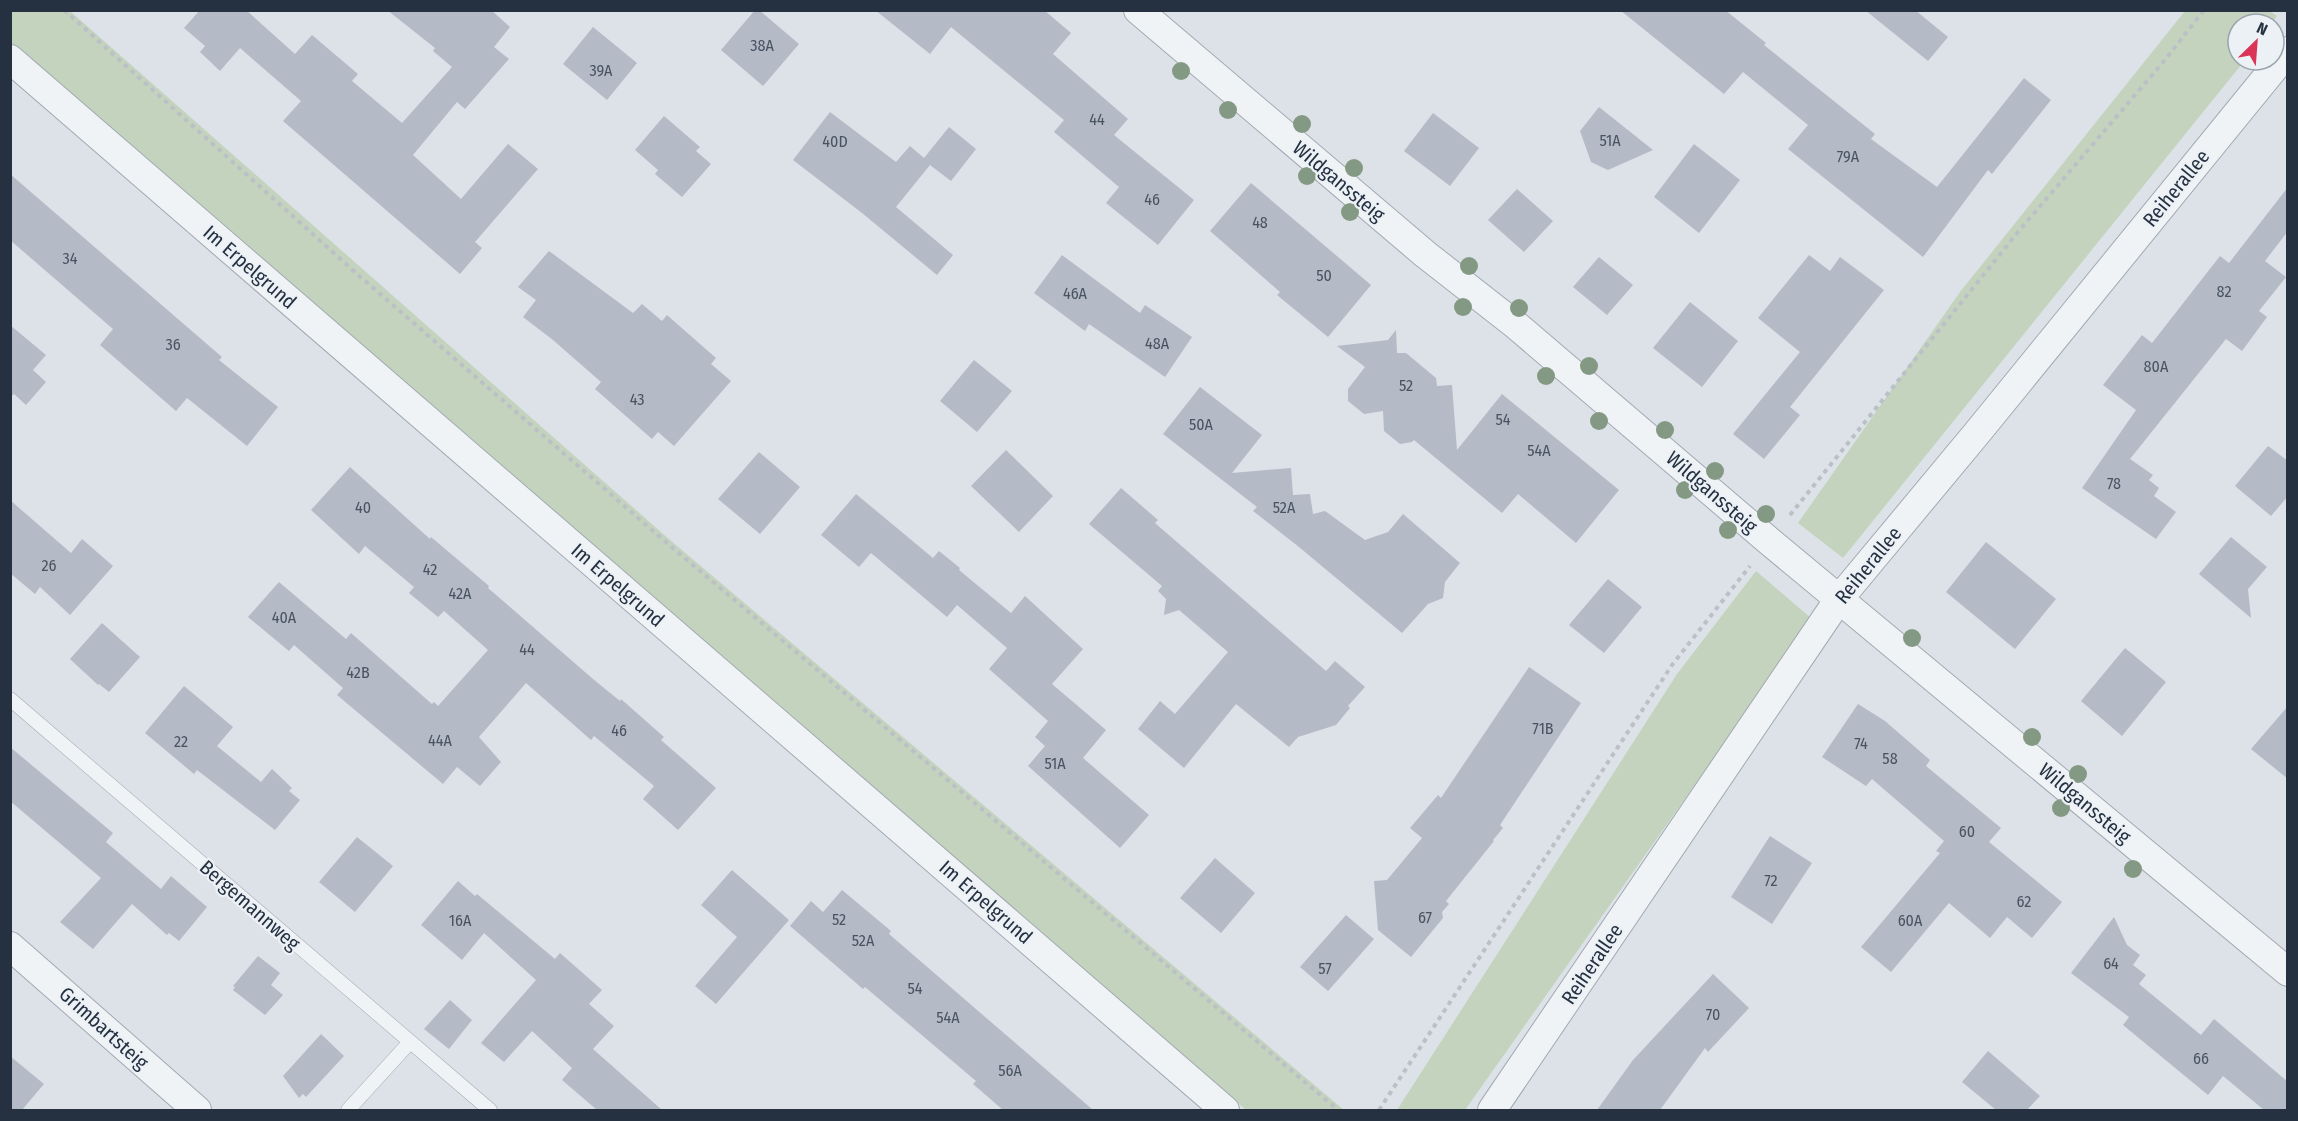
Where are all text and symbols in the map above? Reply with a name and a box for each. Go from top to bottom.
north arrow [2226,12,2286,72]
text: N [2254,18,2270,39]
house number: 38A [750,36,774,55]
house number: 39A [589,61,613,80]
house number: 44 [1089,110,1105,129]
house number: 51A [1599,131,1621,150]
house number: 40D [822,132,848,151]
street label: Wildganssteig [1288,136,1390,227]
street label: Reiherallee [2138,145,2214,231]
house number: 79A [1837,147,1860,166]
house number: 46 [1144,190,1160,209]
house number: 48 [1252,213,1268,232]
street label: Im Erpelgrund [199,220,301,314]
house number: 34 [63,249,78,268]
house number: 50 [1316,266,1332,285]
house number: 82 [2217,282,2231,301]
house number: 46A [1063,284,1088,303]
house number: 48A [1145,334,1170,353]
house number: 36 [165,335,181,354]
house number: 80A [2144,357,2169,376]
house number: 52 [1399,376,1413,395]
house number: 43 [630,390,644,409]
house number: 54 [1495,410,1511,429]
house number: 50A [1189,415,1214,434]
house number: 54A [1527,441,1551,460]
street label: Wildganssteig [1662,446,1763,538]
house number: 78 [2107,474,2121,493]
house number: 40 [355,498,371,517]
house number: 52A [1273,498,1296,517]
street label: Reiherallee [1830,522,1906,608]
street label: Im Erpelgrund [567,538,669,632]
house number: 26 [42,556,57,575]
house number: 42 [423,560,437,579]
house number: 42A [448,584,472,603]
house number: 40A [272,608,297,627]
house number: 44 [519,640,535,659]
house number: 42B [346,663,370,682]
house number: 71B [1532,719,1554,738]
house number: 46 [611,721,627,740]
house number: 44A [428,731,453,750]
house number: 22 [174,732,188,751]
house number: 74 [1854,734,1868,753]
house number: 58 [1882,749,1898,768]
house number: 51A [1044,754,1066,773]
street label: Wildganssteig [2034,758,2136,849]
house number: 60 [1959,822,1975,841]
street label: Bergemannweg [195,855,306,955]
street label: Im Erpelgrund [935,855,1037,949]
house number: 72 [1764,871,1778,890]
house number: 62 [2017,892,2031,911]
house number: 67 [1418,908,1433,927]
house number: 52 [832,910,846,929]
house number: 16A [449,911,472,930]
house number: 60A [1898,911,1923,930]
street label: Reiherallee [1556,919,1628,1009]
house number: 52A [852,931,875,950]
house number: 64 [2103,954,2119,973]
house number: 57 [1318,959,1332,978]
house number: 54 [907,979,923,998]
street label: Grimbartsteig [54,982,154,1075]
house number: 70 [1706,1005,1720,1024]
house number: 54A [936,1008,960,1027]
house number: 66 [2193,1049,2209,1068]
house number: 56A [998,1061,1022,1080]

